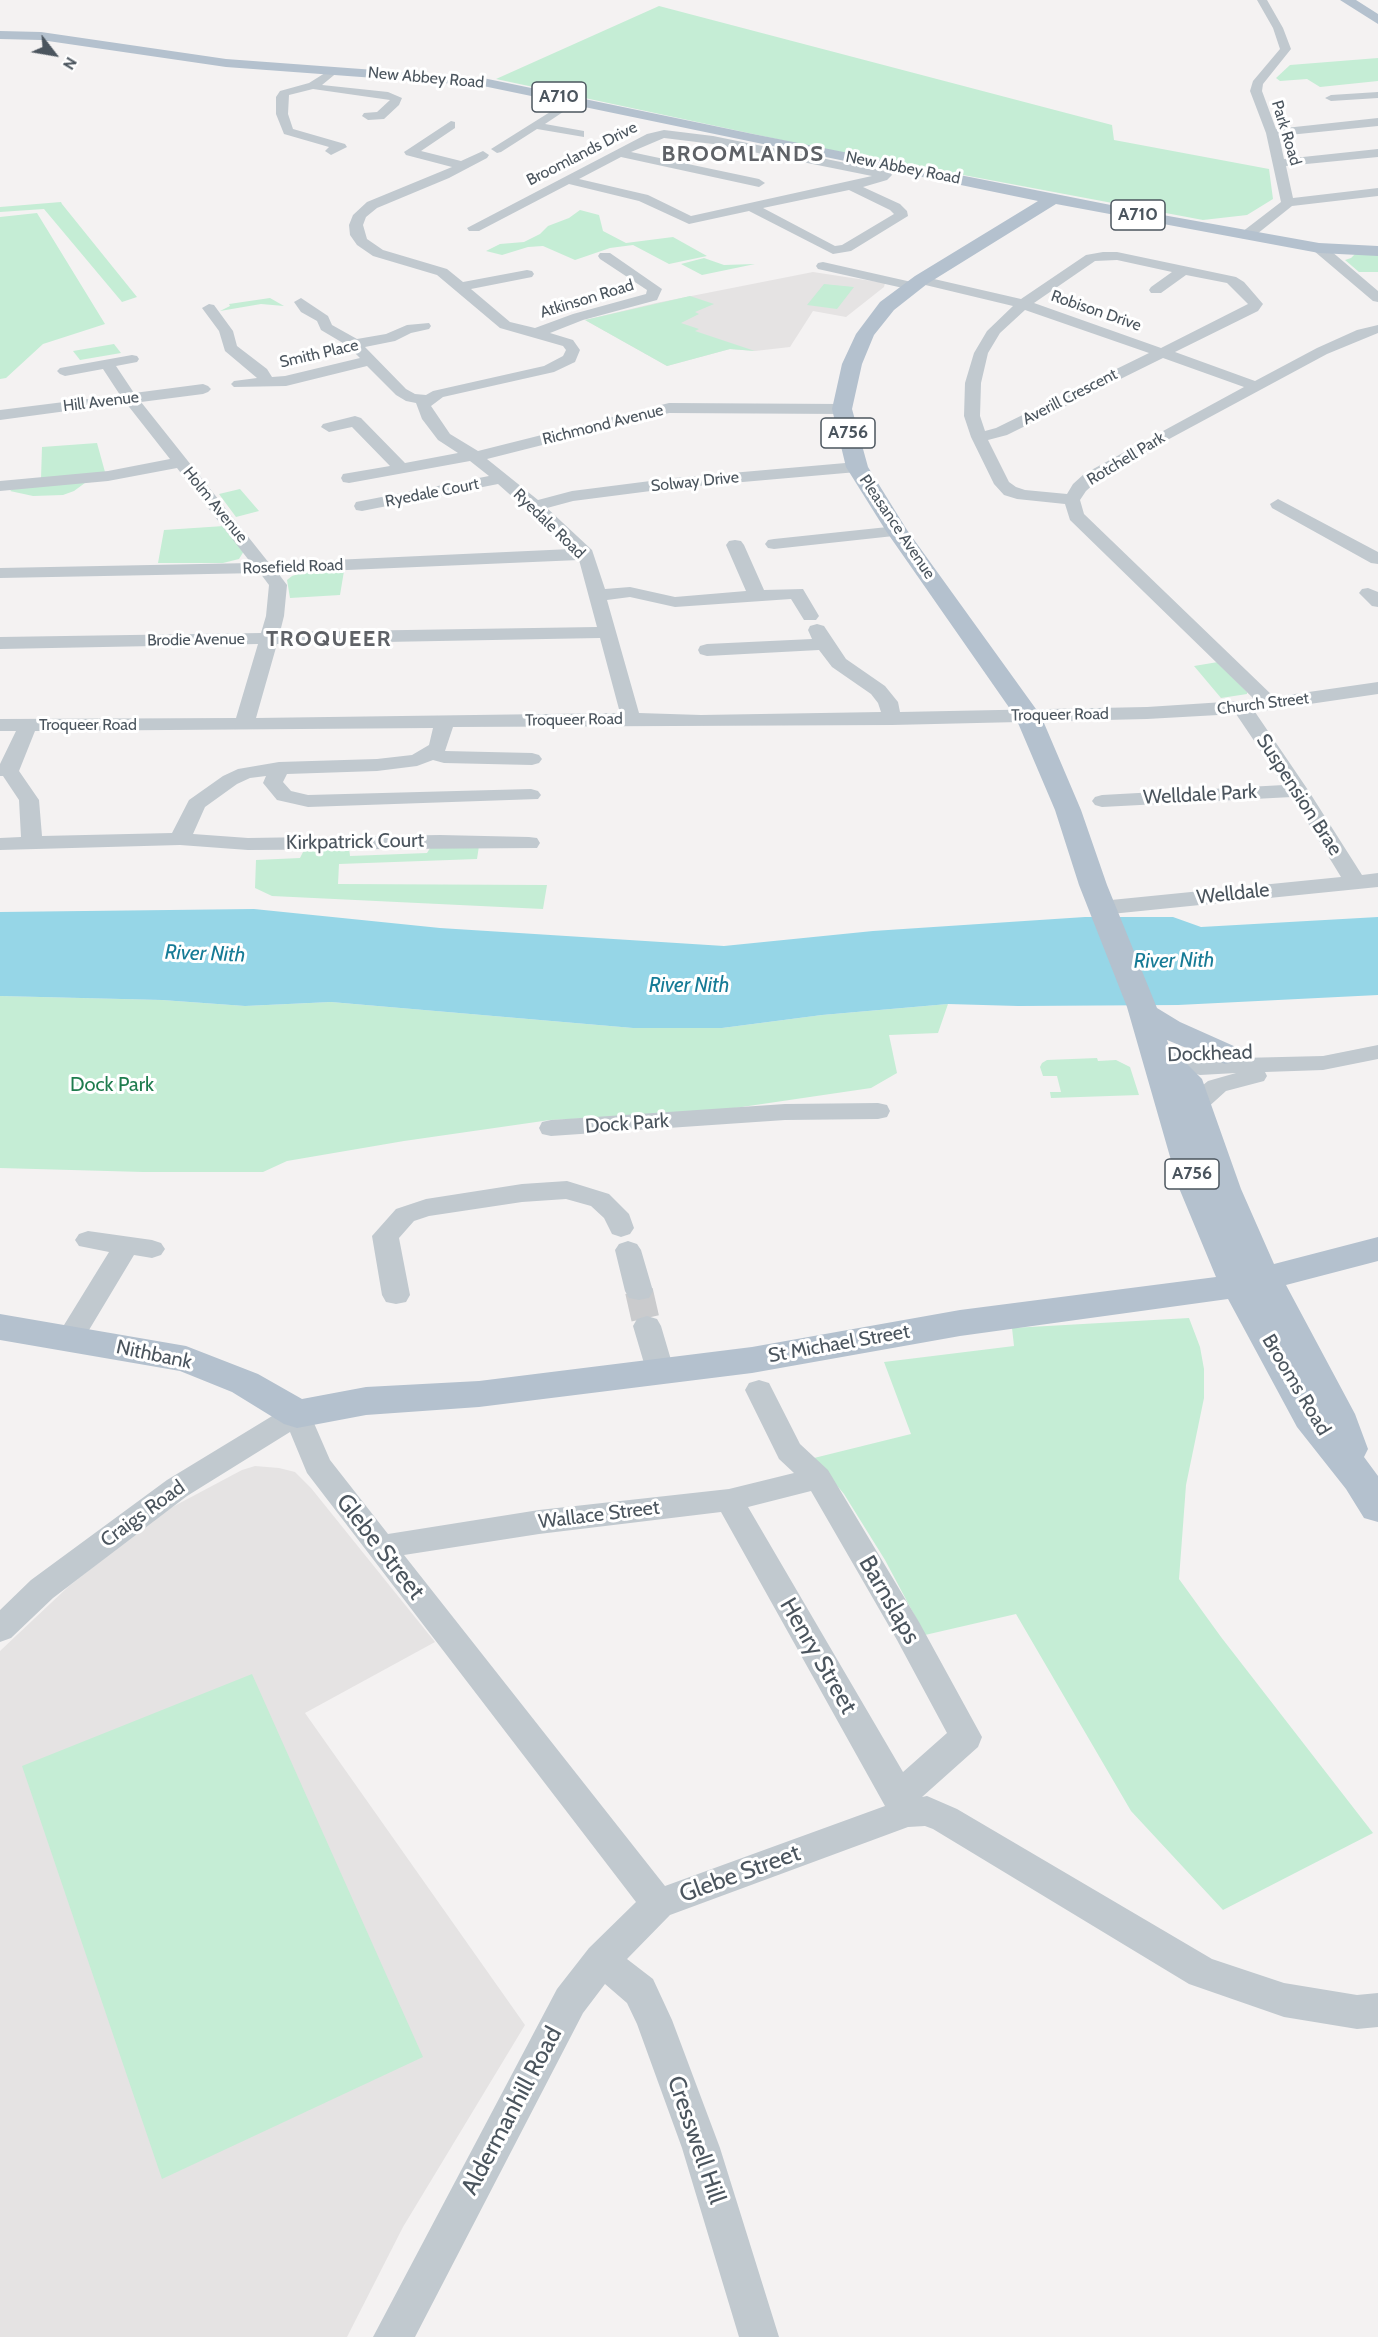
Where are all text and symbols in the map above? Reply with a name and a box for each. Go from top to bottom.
north arrow [24,24,84,84]
text: N [59,54,81,73]
street label: New Abbey Road [367,63,485,93]
road number: A710 [532,82,586,112]
street label: Park Road [1267,98,1305,168]
street label: Broomlands Drive [524,118,640,190]
district label: BROOMLANDS [662,142,824,168]
street label: New Abbey Road [844,147,962,189]
road number: A710 [1111,200,1165,230]
street label: Atkinson Road [538,276,636,322]
street label: Robison Drive [1048,287,1144,335]
street label: Smith Place [278,336,360,372]
street label: Averill Crescent [1019,365,1121,429]
street label: Hill Avenue [62,388,140,416]
street label: Richmond Avenue [541,401,665,449]
road number: A756 [821,418,875,448]
street label: Rotchell Park [1084,428,1168,490]
street label: Holm Avenue [179,463,251,547]
street label: Solway Drive [650,468,740,496]
street label: Pleasance Avenue [855,471,939,583]
street label: Ryedale Court [384,475,480,511]
street label: Ryedale Road [509,485,589,563]
street label: Rosefield Road [242,556,344,578]
district label: TROQUEER [266,627,392,653]
street label: Brodie Avenue [147,630,245,650]
street label: Church Street [1216,689,1310,719]
street label: Troqueer Road [1011,705,1109,725]
street label: Troqueer Road [525,710,623,730]
street label: Troqueer Road [39,715,137,735]
street label: Suspension Brae [1251,730,1347,860]
street label: Welldale Park [1143,780,1257,810]
street label: Kirkpatrick Court [286,829,424,855]
street label: Welldale [1195,878,1271,910]
water label: River Nith [164,940,246,968]
water label: River Nith [1133,948,1215,974]
water label: River Nith [649,973,729,999]
street label: Dockhead [1167,1041,1253,1067]
park label: Dock Park [70,1073,154,1097]
street label: Dock Park [584,1109,670,1139]
road number: A756 [1165,1159,1219,1189]
street label: St Michael Street [766,1320,912,1368]
street label: Brooms Road [1256,1330,1336,1440]
street label: Nithbank [114,1335,194,1375]
street label: Craigs Road [96,1475,190,1553]
street label: Glebe Street [330,1488,430,1606]
street label: Wallace Street [537,1496,661,1534]
street label: Barnslaps [852,1551,926,1649]
street label: Henry Street [773,1593,863,1719]
street label: Glebe Street [676,1839,804,1909]
street label: Aldermanhill Road [456,2022,568,2200]
street label: Cresswell Hill [661,2072,731,2208]

